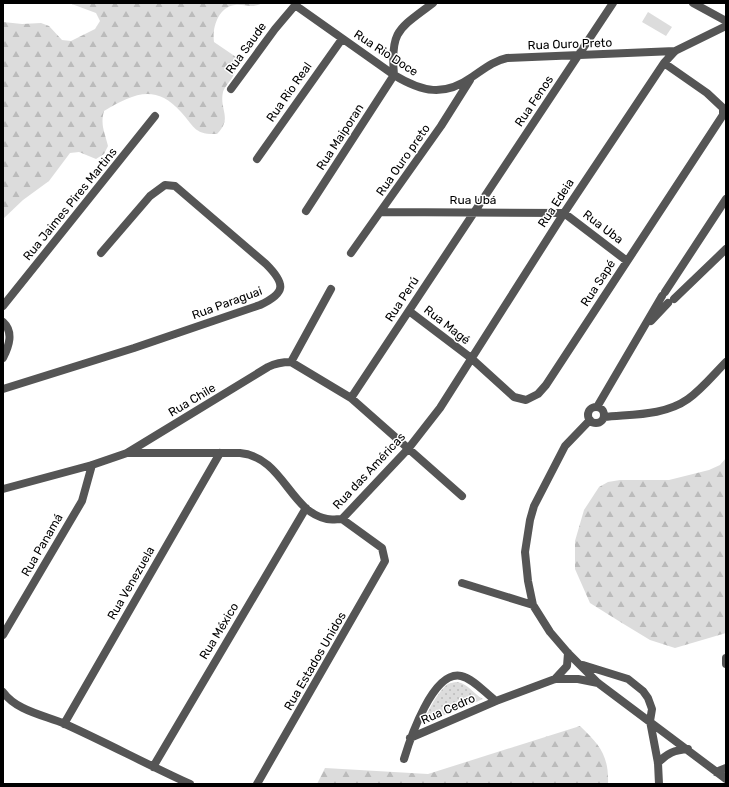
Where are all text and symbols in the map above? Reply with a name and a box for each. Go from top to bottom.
street label: Rua Saude [223,19,269,76]
street label: Rua Rio Doce [351,27,421,79]
street label: Rua Ouro Preto [527,36,613,52]
street label: Rua Rio Real [263,60,315,124]
street label: Rua Fenos [512,73,556,129]
street label: Rua Maiporan [313,101,367,173]
street label: Rua Ouro preto [373,121,433,198]
street label: Rua Jaimes Pires Martins [20,145,120,263]
street label: Rua Edeia [535,176,577,230]
street label: Rua Ubá [450,193,496,207]
street label: Rua Uba [580,207,626,247]
street label: Rua Sapé [578,257,618,309]
street label: Rua Perú [382,274,422,324]
street label: Rua Paraguai [190,284,264,322]
street label: Rua Magé [421,303,473,348]
street label: Rua Chile [166,380,218,420]
street label: Rua das Américas [330,430,408,512]
street label: Rua Panamá [18,511,66,579]
street label: Rua Venezuela [104,544,158,622]
street label: Rua México [197,600,241,662]
street label: Rua Estados Unidos [281,609,349,713]
street label: Rua Cedro [419,691,477,727]

